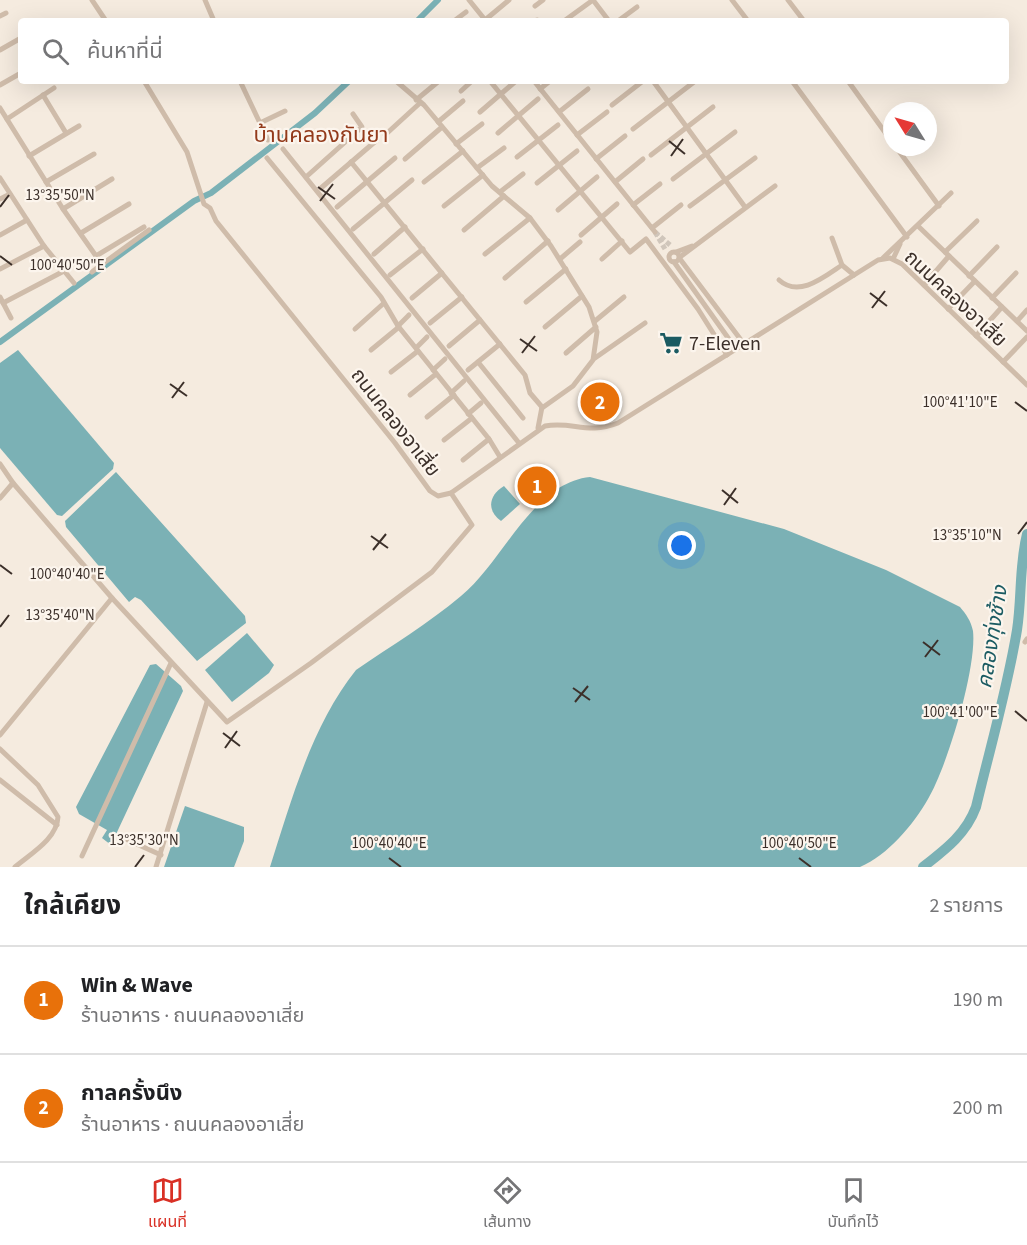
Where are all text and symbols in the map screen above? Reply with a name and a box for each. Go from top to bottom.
search box [18,18,1009,84]
icon: search [39,35,72,68]
text: ค้นหาที่นี่ [87,35,163,67]
north arrow [883,102,937,156]
district label: บ้านคลองกันยา [254,119,388,151]
text: 13°35'50"N [25,185,95,206]
street label: ถนนคลองอาเสี่ย [898,243,1013,354]
text: 100°40'50"E [29,255,105,276]
supermarket icon: 7-Eleven [658,330,684,356]
place label: 7-Eleven [689,330,761,358]
street label: ถนนคลองอาเสี่ย [344,362,447,483]
pin: 2 [580,380,620,424]
text: 100°41'10"E [922,392,998,413]
pin: 1 [518,464,556,508]
text: 13°35'10"N [932,525,1002,546]
your location [667,531,696,560]
text: 100°40'40"E [29,564,105,585]
water label: คลองทุ่งช้าง [969,582,1015,691]
text: 13°35'40"N [25,605,95,626]
text: 100°41'00"E [922,702,998,723]
text: 13°35'30"N [109,830,179,851]
text: 100°40'40"E [351,833,427,854]
text: 100°40'50"E [761,833,837,854]
text: ใกล้เคียง [24,887,121,924]
text: 2 รายการ [929,892,1003,920]
text: Win & Wave [81,969,193,1001]
text: 1 [38,986,49,1014]
text: 190 m [953,986,1003,1014]
text: ร้านอาหาร · ถนนคลองอาเสี่ย [81,1002,304,1030]
text: กาลครั้งนึง [81,1077,182,1109]
text: 2 [38,1094,49,1122]
text: 200 m [953,1094,1003,1122]
text: ร้านอาหาร · ถนนคลองอาเสี่ย [81,1111,304,1139]
tab: แผนที่ [148,1174,187,1234]
tab: เส้นทาง [483,1174,531,1234]
tab: บันทึกไว้ [828,1174,879,1234]

